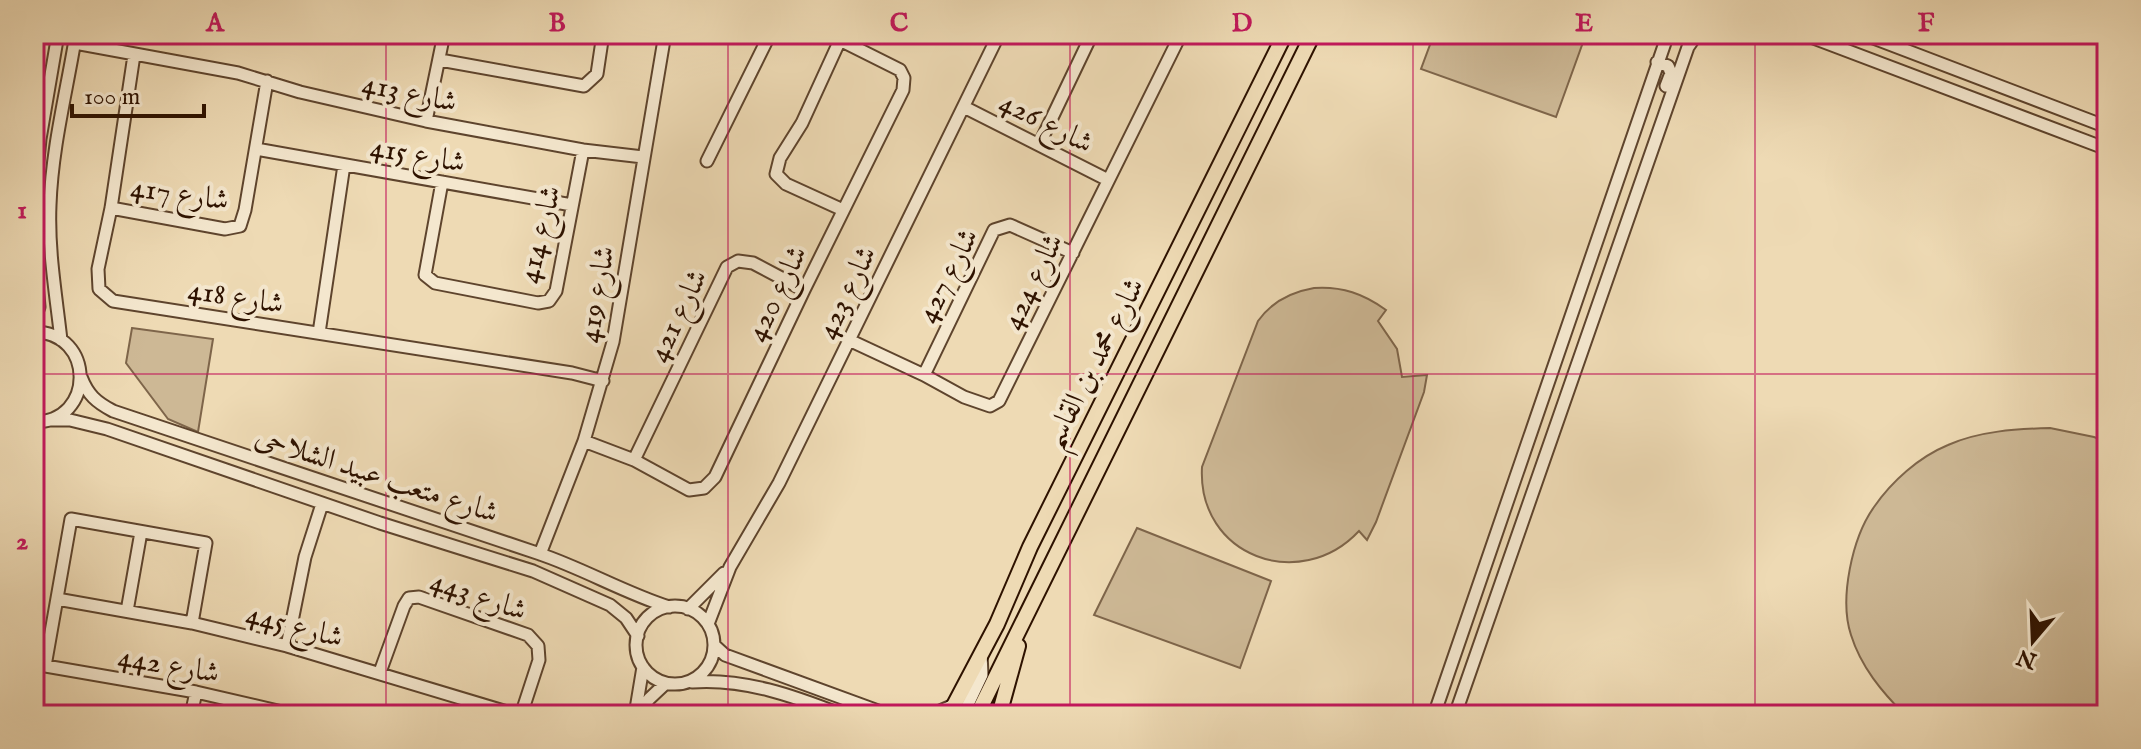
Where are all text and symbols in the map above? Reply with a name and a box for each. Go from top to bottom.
text: A [205,7,225,40]
text: B [548,7,566,40]
text: C [890,7,909,40]
text: D [1232,7,1253,40]
text: E [1575,7,1593,40]
text: F [1918,7,1935,40]
street label: شارع 413 [358,65,460,126]
scale bar [72,68,204,118]
text: 100 m [84,82,140,113]
street label: شارع 426 [991,84,1099,167]
street label: شارع 415 [367,129,468,187]
street label: شارع 417 [128,169,231,225]
street label: شارع 414 [511,182,575,288]
text: 1 [17,194,27,227]
street label: شارع 427 [909,222,992,331]
street label: شارع 424 [994,228,1077,338]
street label: شارع 420 [738,240,821,350]
street label: شارع 423 [809,240,890,347]
street label: شارع 419 [571,243,629,346]
street label: شارع 421 [640,263,721,370]
street label: شارع 418 [185,272,286,328]
street label: شارع محمد بن القاسم [1035,272,1161,460]
street label: شارع متعب عبيد الشلاحى [249,419,503,537]
text: 2 [16,525,28,558]
street label: شارع 443 [424,563,531,635]
street label: شارع 445 [241,596,347,662]
north arrow [1993,601,2073,681]
street label: شارع 442 [114,638,222,697]
text: N [2014,642,2042,675]

